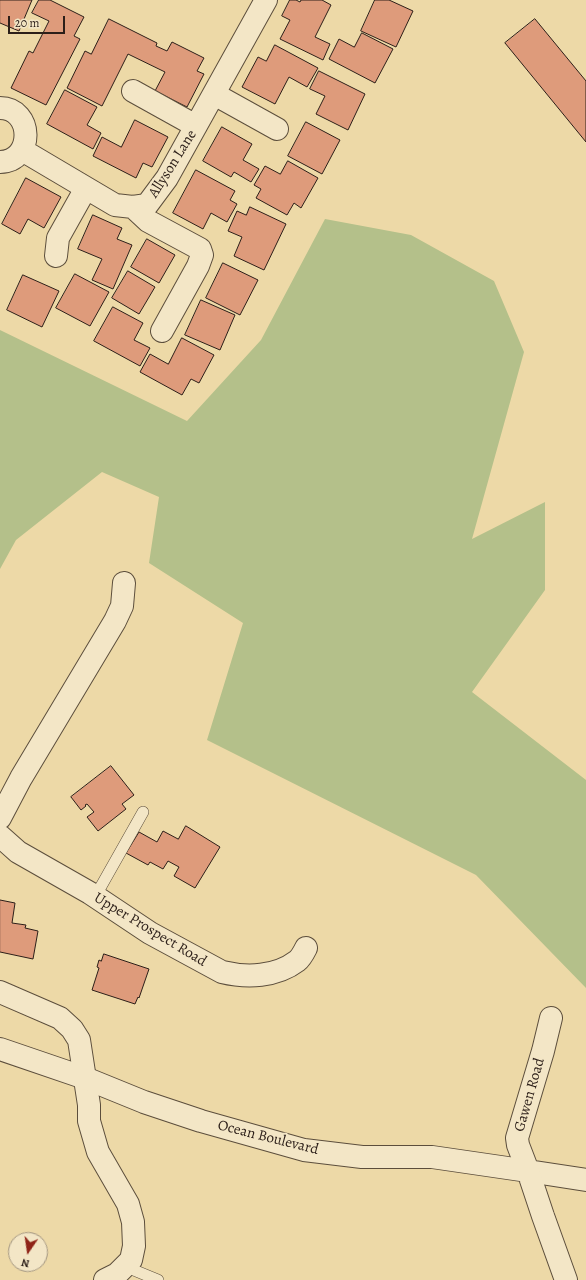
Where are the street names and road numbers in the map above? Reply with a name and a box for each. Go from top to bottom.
street label: Allyson Lane [145,127,201,201]
street label: Upper Prospect Road [90,889,210,971]
street label: Gawen Road [511,1056,549,1134]
street label: Ocean Boulevard [216,1117,320,1159]

